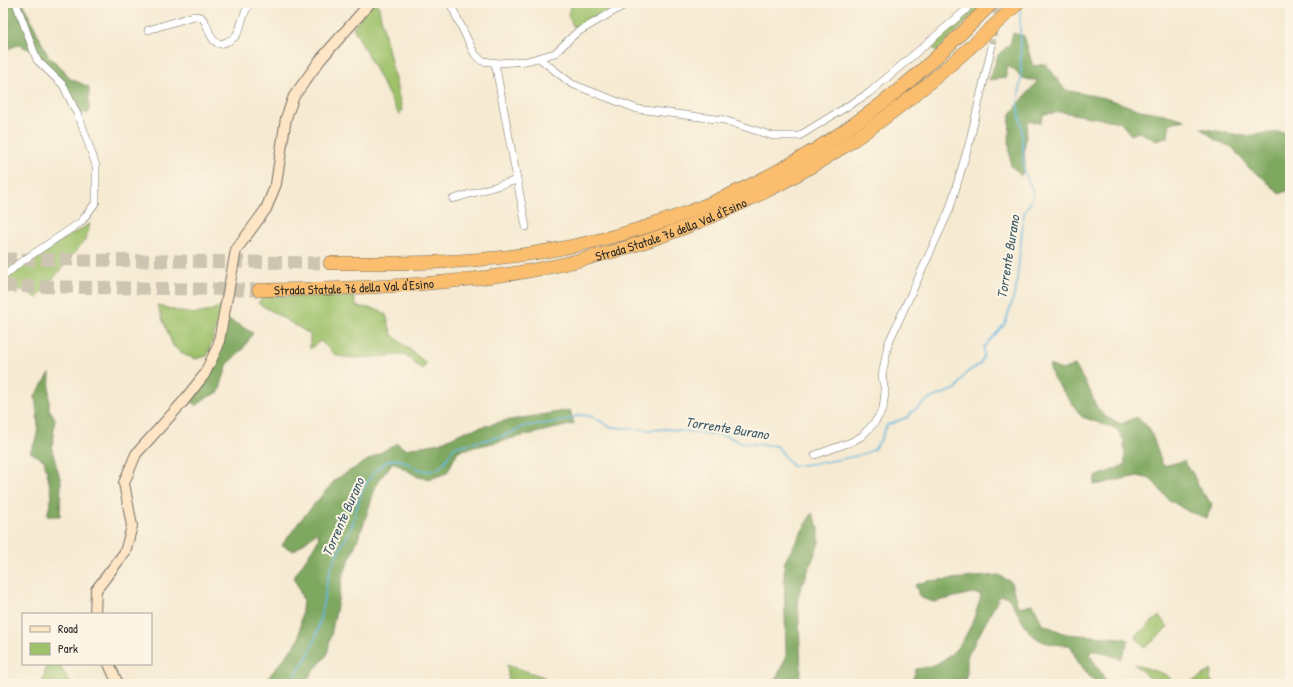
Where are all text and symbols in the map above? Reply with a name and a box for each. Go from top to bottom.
street label: Strada Statale 76 della Val d'Esino [593,193,749,265]
water label: Torrente Burano [992,213,1024,300]
street label: Strada Statale 76 della Val d'Esino [274,274,435,299]
water label: Torrente Burano [684,412,771,444]
water label: Torrente Burano [317,473,369,559]
legend [22,613,152,665]
text: Road [58,620,78,637]
text: Park [58,640,78,657]

